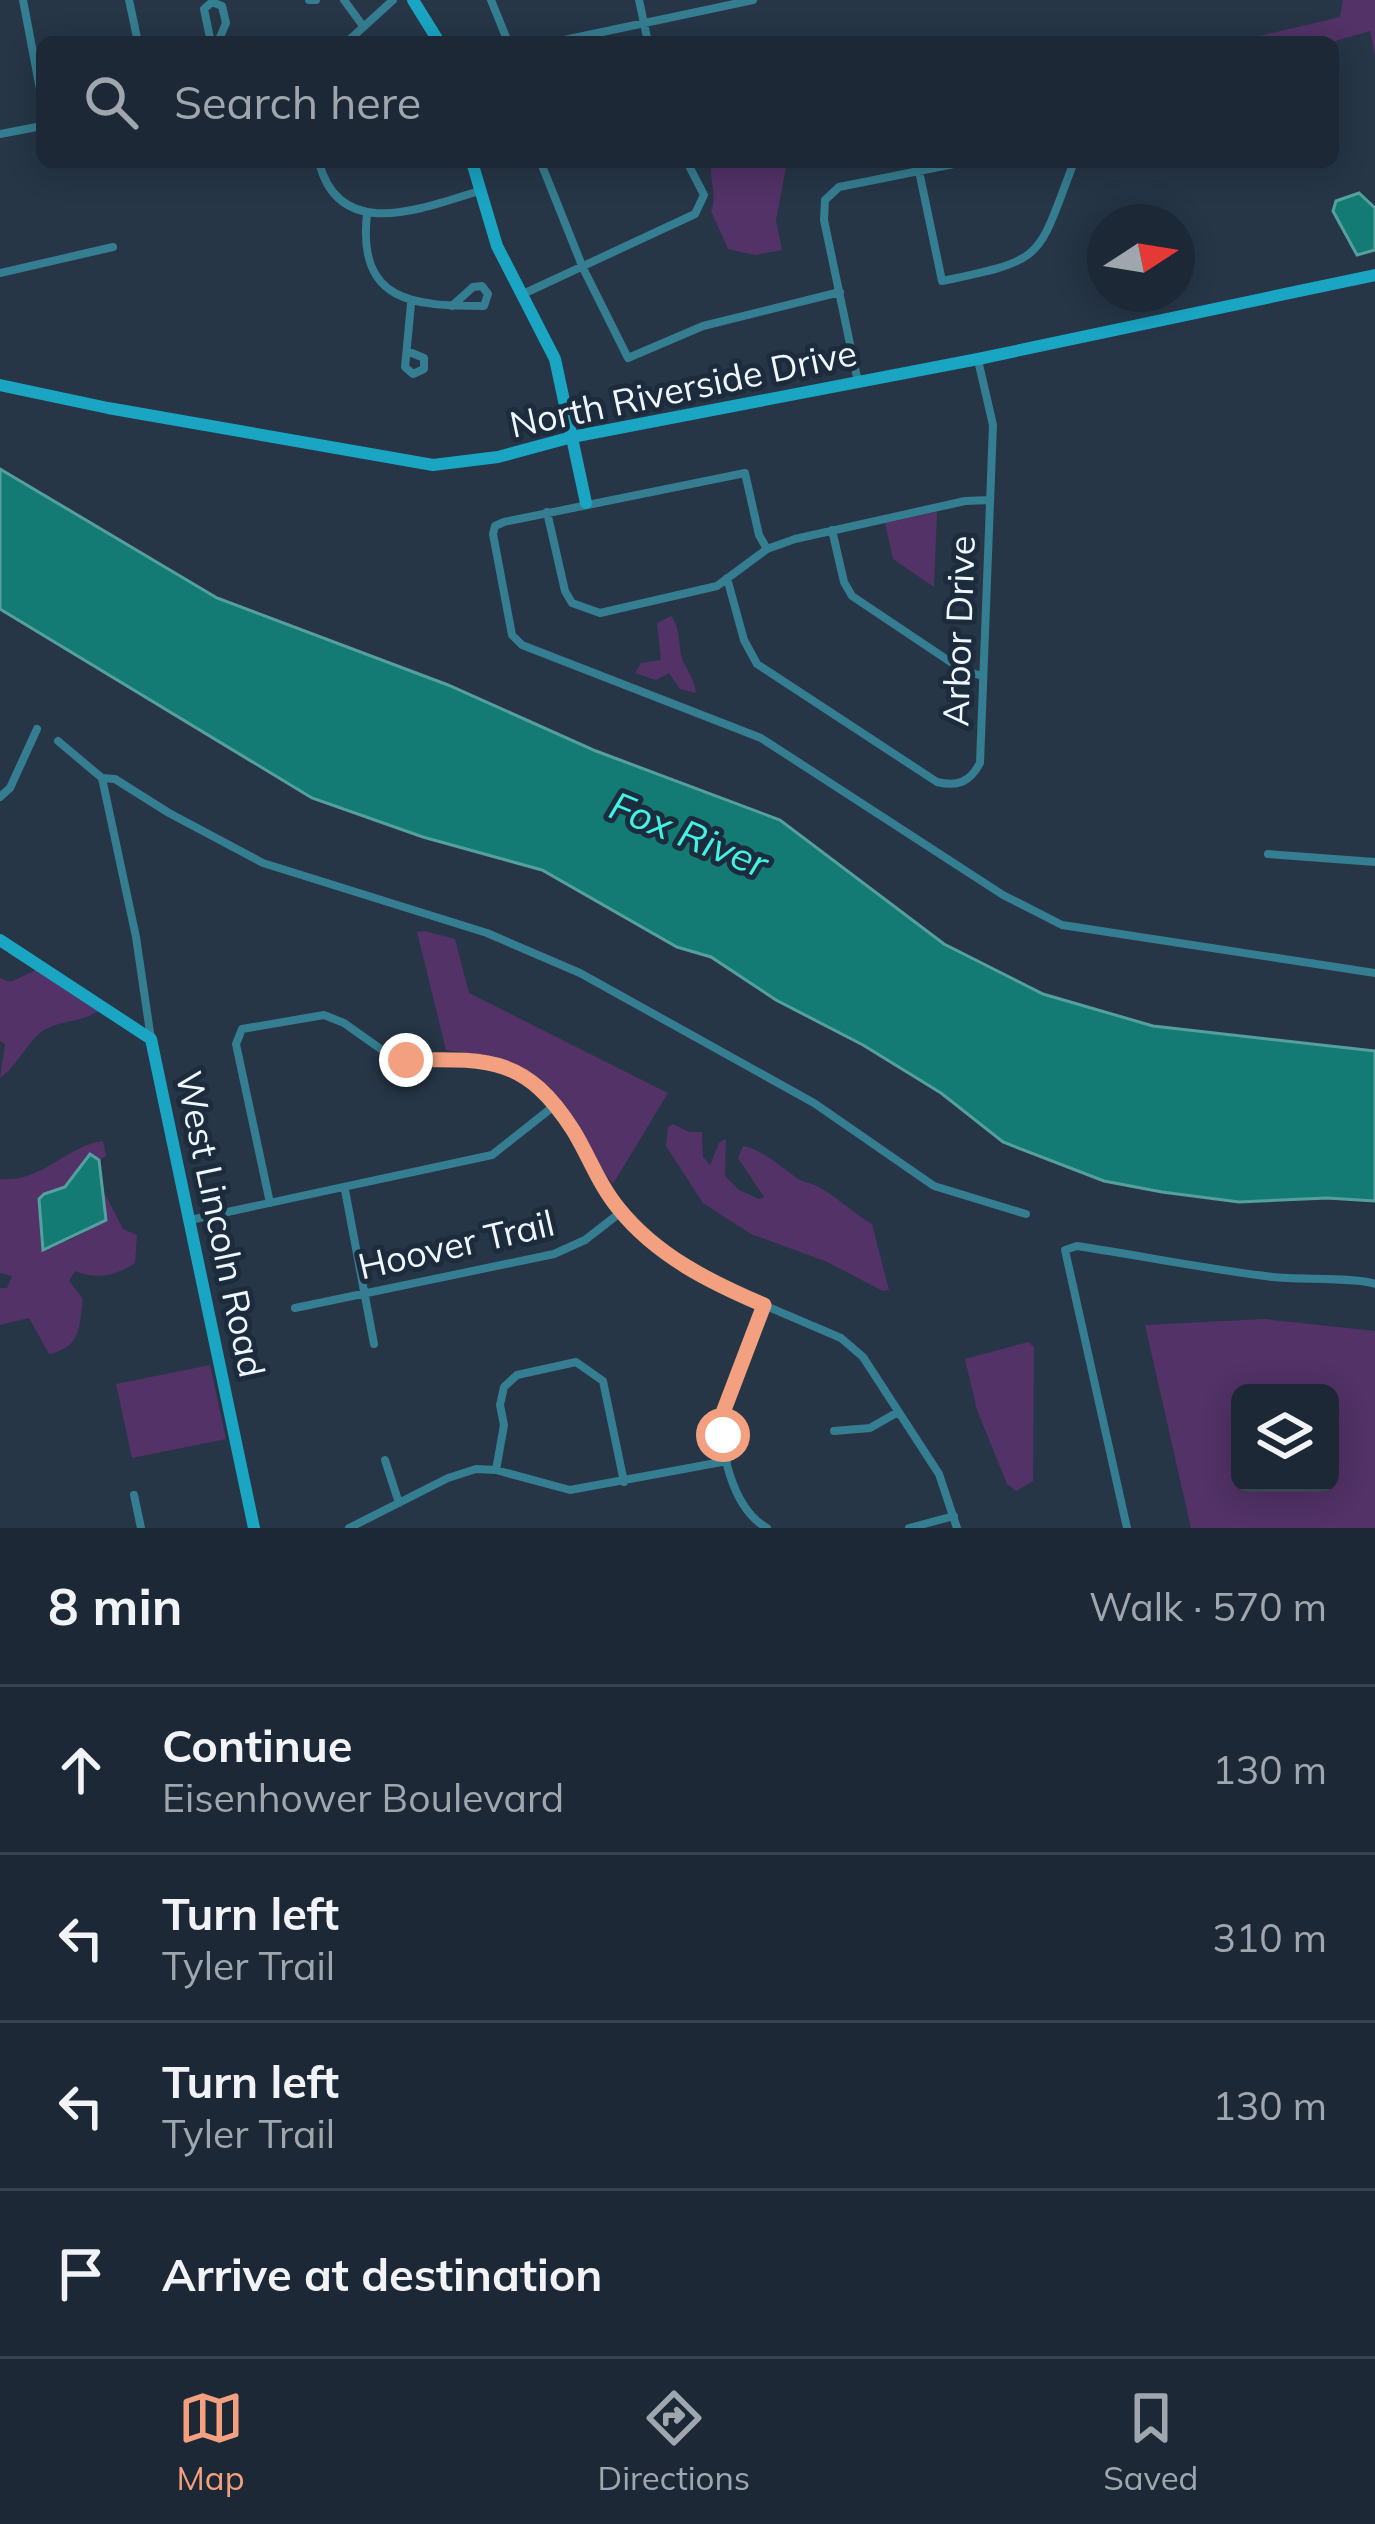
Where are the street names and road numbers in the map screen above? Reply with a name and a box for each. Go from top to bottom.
street label: North Riverside Drive [506,329,860,447]
street label: Arbor Drive [932,535,984,727]
street label: West Lincoln Road [167,1067,275,1381]
street label: Hoover Trail [354,1200,558,1288]

